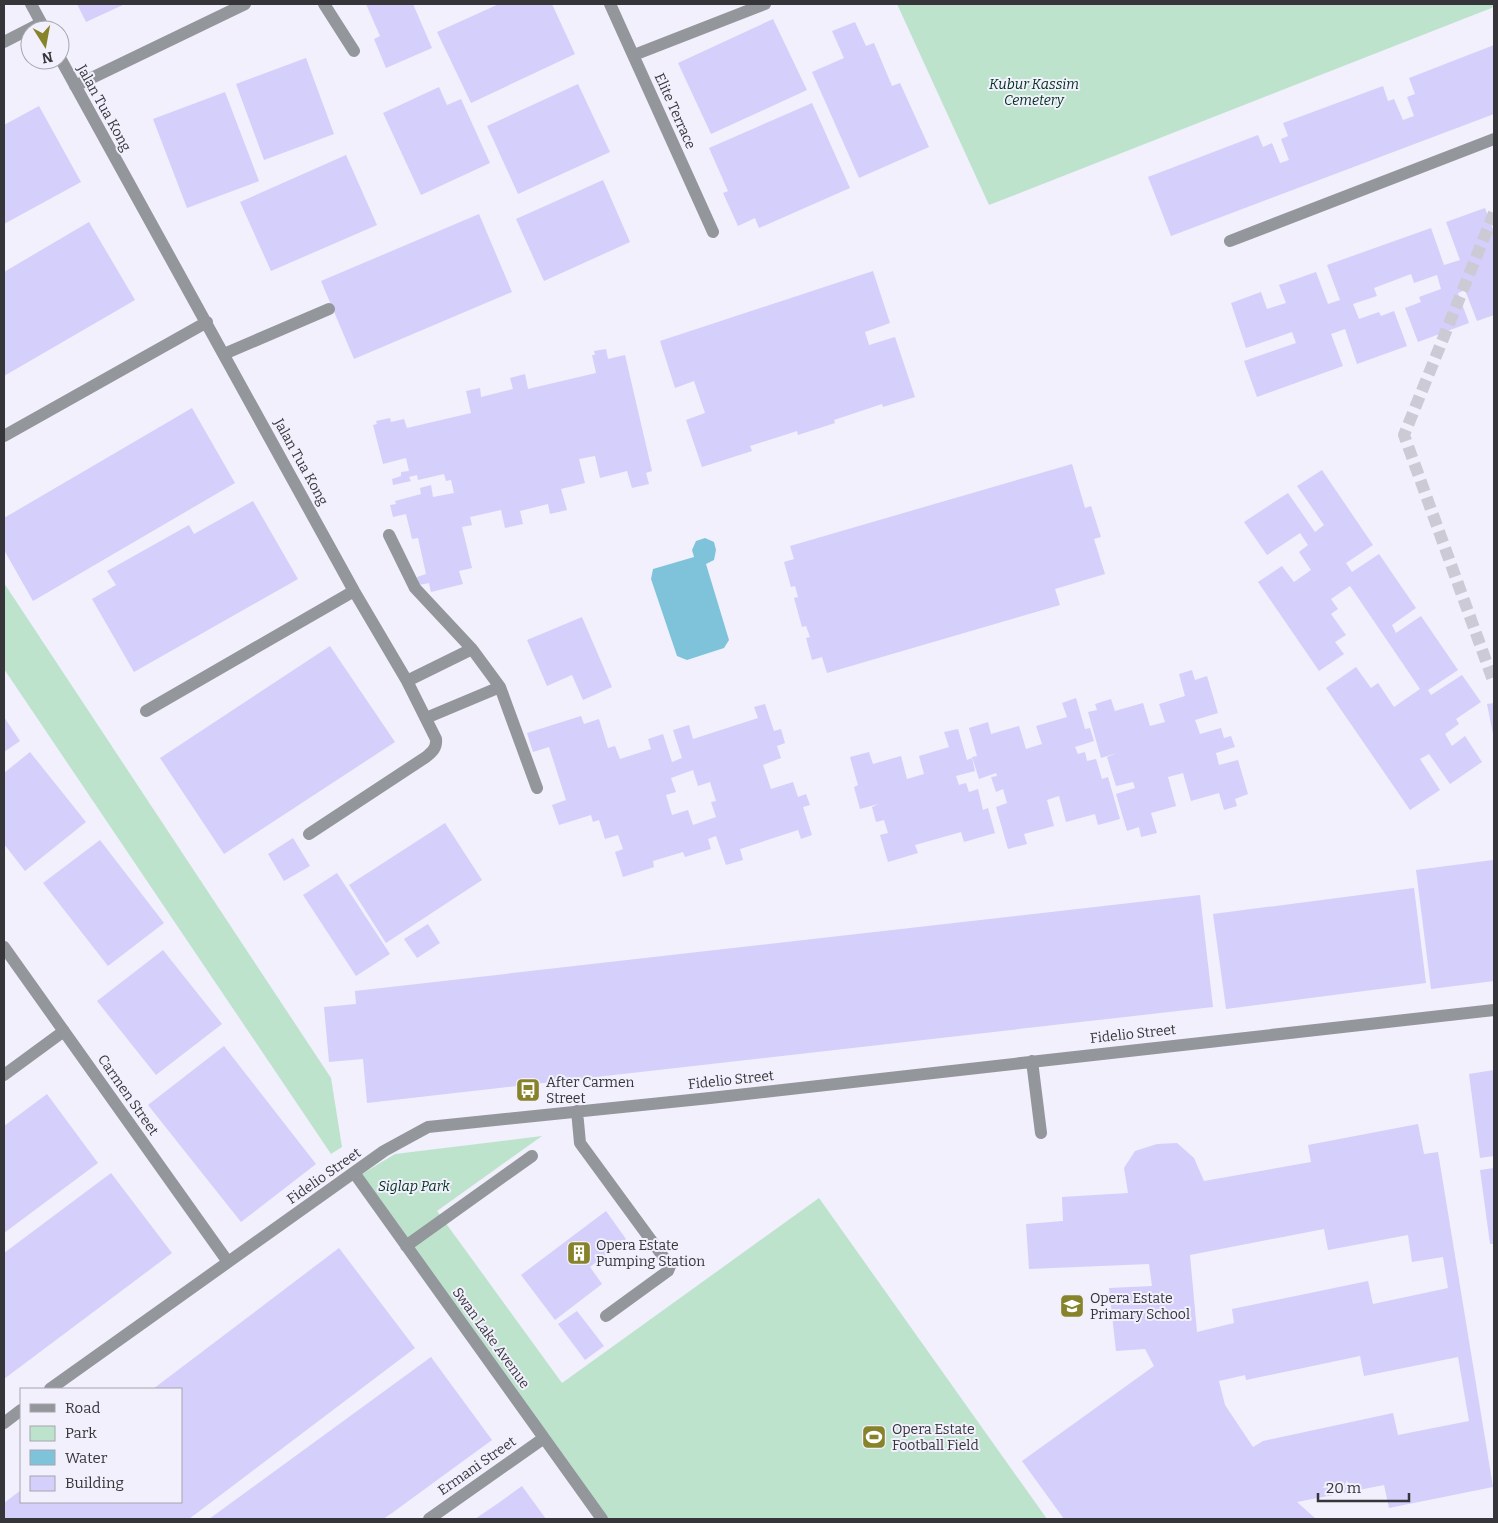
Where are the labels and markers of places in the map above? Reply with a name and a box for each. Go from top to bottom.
place label: After Carmen Street [546,1074,635,1107]
bus stop icon: After Carmen Street [515,1077,541,1103]
place label: Opera Estate Pumping Station [596,1237,705,1270]
building icon: Opera Estate Pumping Station [566,1240,592,1266]
place label: Opera Estate Primary School [1090,1290,1190,1323]
school or university icon: Opera Estate Primary School [1059,1293,1085,1319]
place label: Opera Estate Football Field [892,1421,979,1454]
sports icon: Opera Estate Football Field [861,1424,887,1450]

